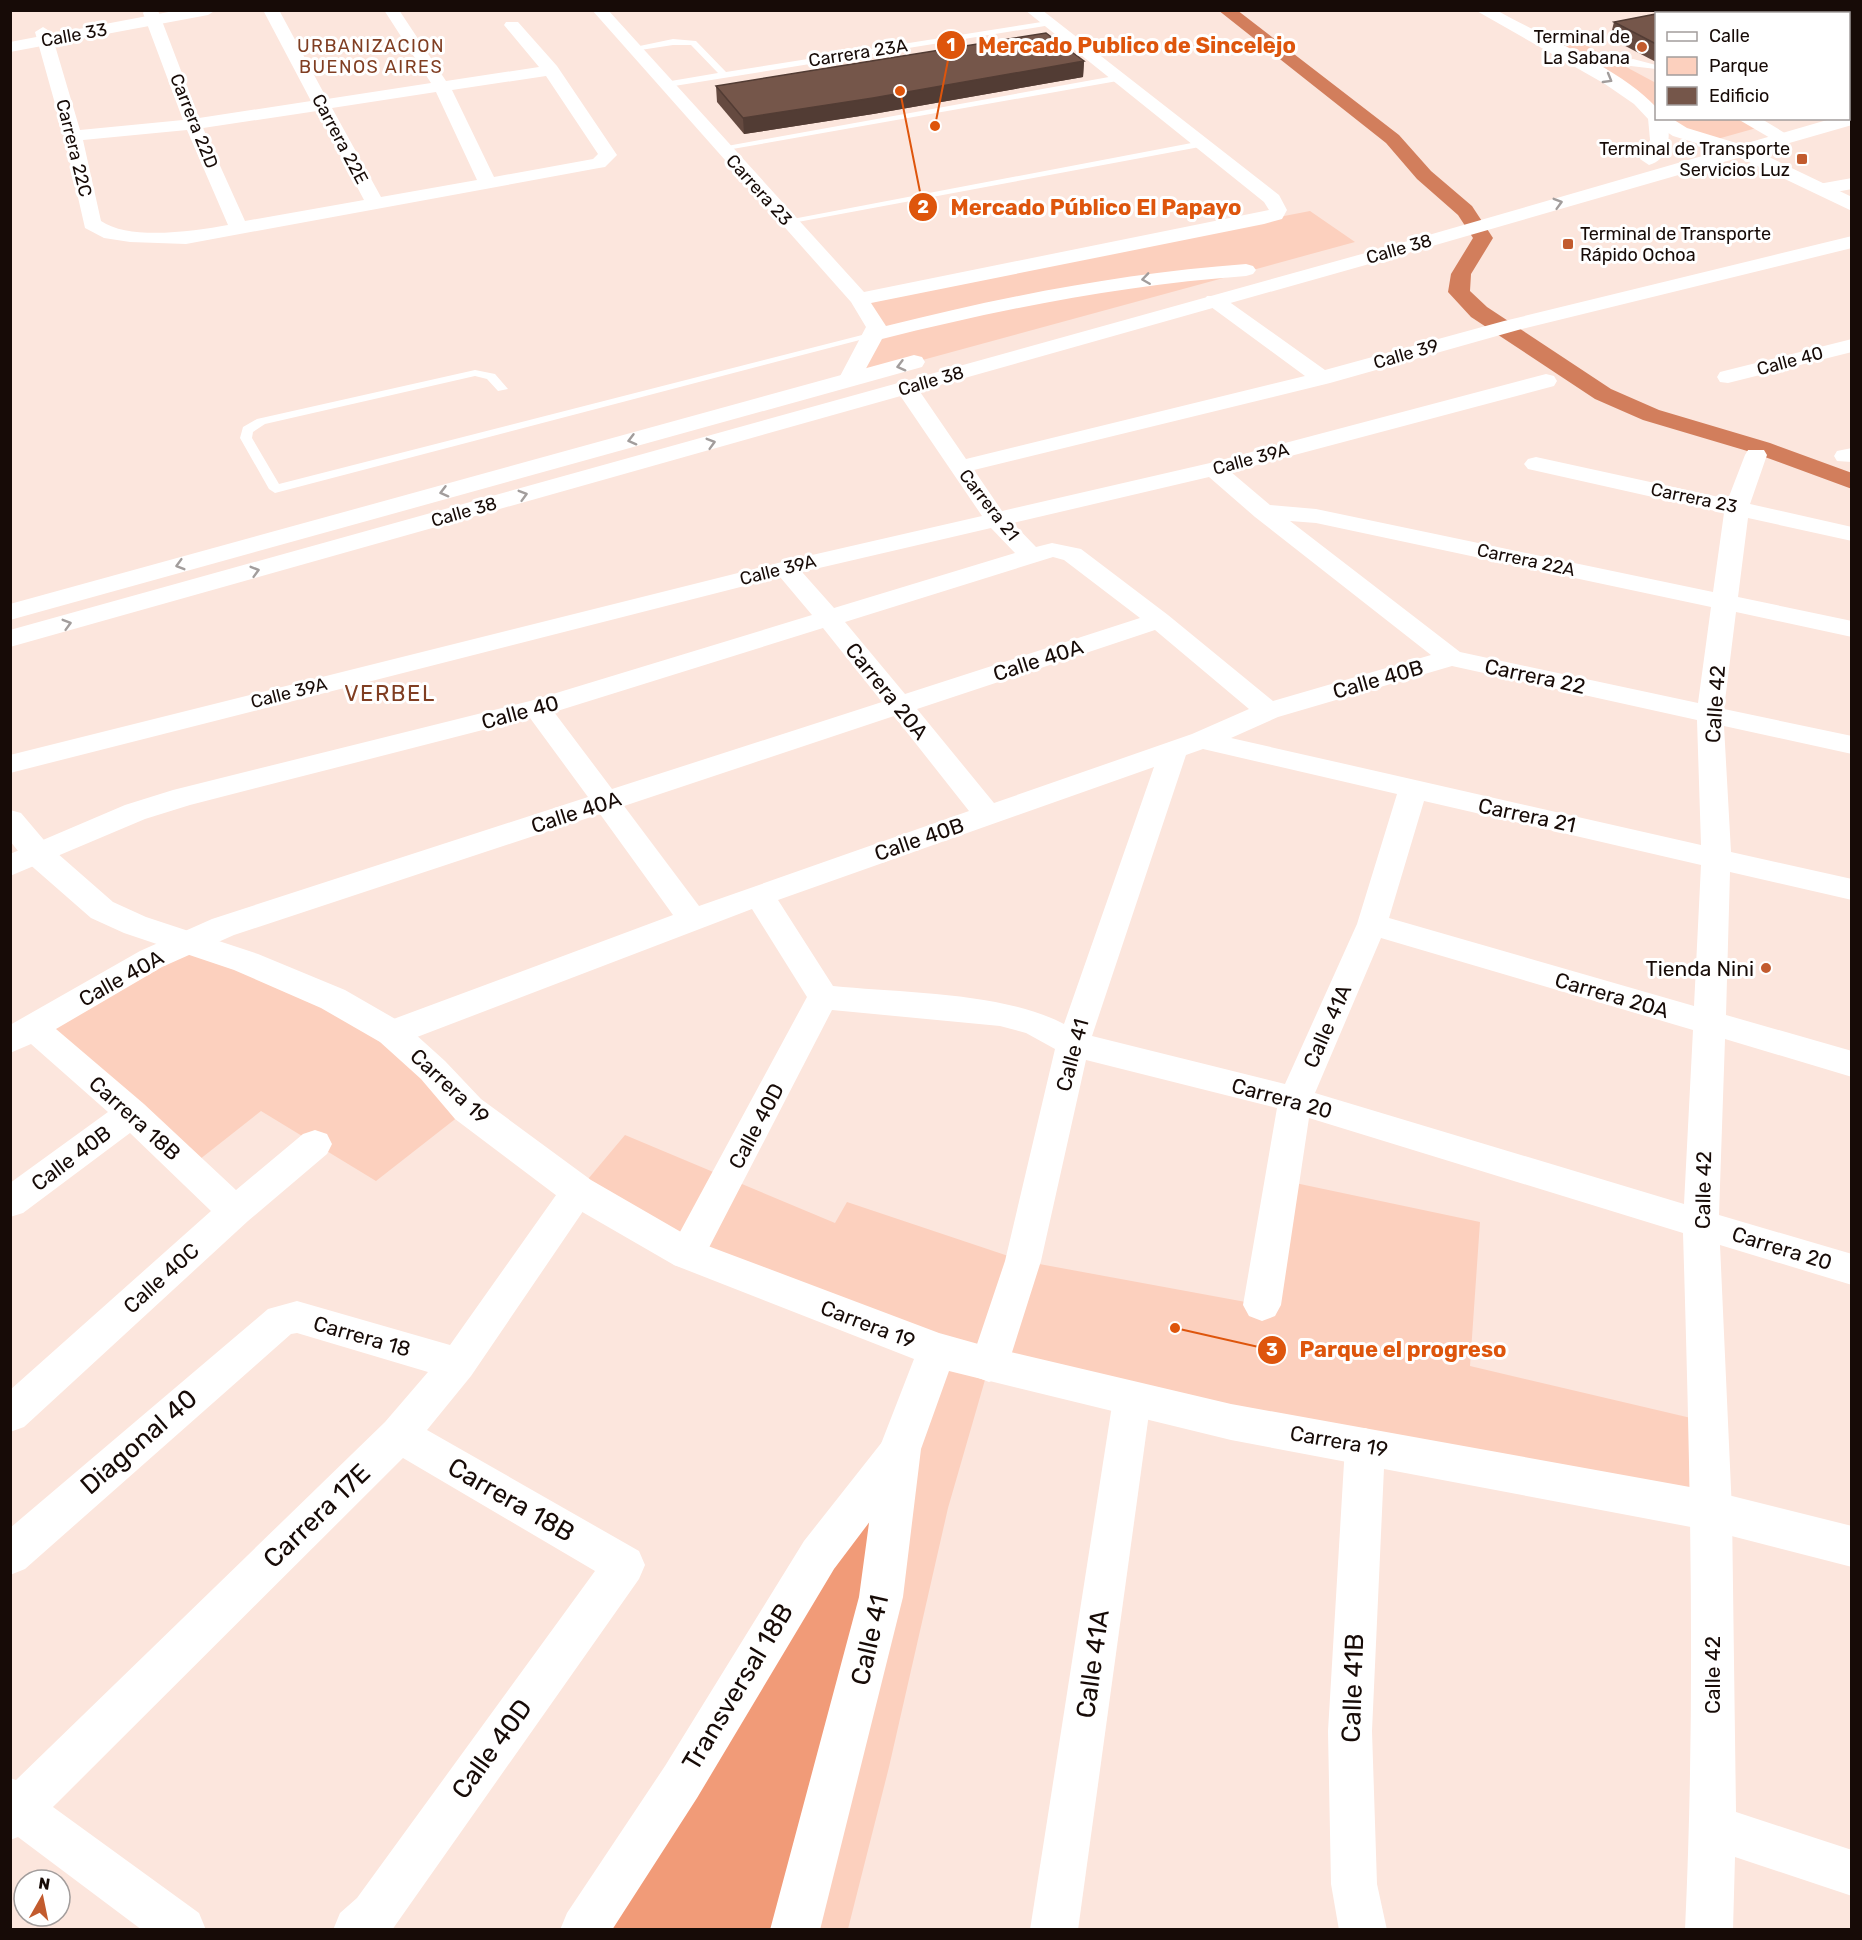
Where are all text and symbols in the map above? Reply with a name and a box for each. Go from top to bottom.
legend [1655,12,1850,120]
street label: Calle 33 [39,18,109,52]
callout: Mercado Publico de Sincelejo [936,25,1308,65]
text: Calle [1709,25,1750,47]
place label: Terminal de La Sabana [1534,26,1630,69]
text: Mercado Publico de Sincelejo [978,32,1296,59]
street label: Carrera 23A [807,34,909,72]
text: 1 [947,34,955,56]
district label: URBANIZACION BUENOS AIRES [297,35,445,78]
marker: Terminal de La Sabana [1635,40,1649,54]
text: Parque [1709,55,1769,77]
street label: Carrera 22D [165,70,223,172]
one-way arrow [1602,72,1612,83]
text: Edificio [1709,85,1769,107]
street label: Carrera 22E [307,90,373,188]
street label: Carrera 22C [51,97,97,199]
place label: Terminal de Transporte Servicios Luz [1599,138,1790,181]
street label: Carrera 23 [721,150,797,230]
marker: Terminal de Transporte Servicios Luz [1795,152,1809,166]
callout: Mercado Público El Papayo [908,187,1253,227]
text: Mercado Público El Papayo [951,194,1241,221]
text: 2 [917,196,929,218]
one-way arrow [1552,198,1563,210]
place label: Terminal de Transporte Rápido Ochoa [1580,223,1771,266]
street label: Calle 38 [1364,229,1434,269]
marker: Terminal de Transporte Rápido Ochoa [1561,237,1575,251]
one-way arrow [1142,273,1151,285]
street label: Calle 39 [1371,334,1441,374]
street label: Calle 40 [1754,342,1826,380]
one-way arrow [896,358,906,371]
street label: Calle 38 [896,361,966,401]
one-way arrow [627,433,638,445]
one-way arrow [705,438,716,450]
street label: Calle 39A [1210,438,1292,480]
street label: Carrera 21 [954,465,1024,545]
street label: Carrera 23 [1649,478,1739,518]
one-way arrow [439,485,450,497]
one-way arrow [518,490,528,503]
street label: Calle 38 [429,492,499,532]
street label: Carrera 22A [1475,539,1577,581]
street label: Calle 39A [737,550,819,590]
one-way arrow [175,558,186,570]
one-way arrow [249,566,259,578]
one-way arrow [62,618,72,631]
street label: Calle 40A [990,634,1086,686]
street label: Carrera 20A [840,638,934,744]
street label: Carrera 22 [1482,653,1588,699]
street label: Calle 40B [1330,654,1426,704]
street label: Calle 42 [1700,664,1730,744]
street label: Calle 39A [248,673,330,713]
district label: VERBEL [344,680,436,707]
street label: Calle 40 [479,690,561,734]
street label: Calle 40A [528,786,624,838]
street label: Carrera 21 [1476,792,1578,838]
street label: Calle 40B [871,812,967,866]
street label: Calle 40A [74,944,168,1012]
place label: Tienda Nini [1646,956,1754,981]
marker: Tienda Nini [1759,961,1773,975]
street label: Carrera 20A [1552,967,1672,1023]
street label: Calle 41A [1298,981,1356,1071]
street label: Calle 41 [1050,1016,1094,1094]
street label: Carrera 19 [405,1043,495,1129]
street label: Carrera 18B [84,1071,186,1165]
street label: Carrera 20 [1229,1073,1335,1123]
street label: Calle 40D [723,1079,789,1173]
street label: Calle 40B [26,1120,116,1196]
street label: Calle 42 [1690,1151,1716,1229]
street label: Carrera 20 [1729,1221,1835,1275]
street label: Calle 40C [118,1238,204,1318]
street label: Carrera 19 [817,1295,919,1353]
street label: Carrera 18 [310,1310,414,1362]
callout: Parque el progreso [1257,1330,1518,1370]
text: Parque el progreso [1300,1336,1507,1363]
text: 3 [1266,1339,1278,1361]
street label: Diagonal 40 [74,1383,204,1501]
street label: Carrera 19 [1288,1420,1390,1462]
street label: Carrera 18B [442,1451,580,1549]
street label: Carrera 17E [257,1457,377,1575]
street label: Calle 41 [845,1592,895,1688]
street label: Transversal 18B [676,1598,800,1776]
street label: Calle 41A [1070,1608,1116,1720]
street label: Calle 41B [1336,1633,1370,1743]
street label: Calle 42 [1700,1636,1725,1714]
street label: Calle 40D [445,1693,539,1805]
north arrow [12,1868,72,1928]
text: N [37,1873,51,1894]

